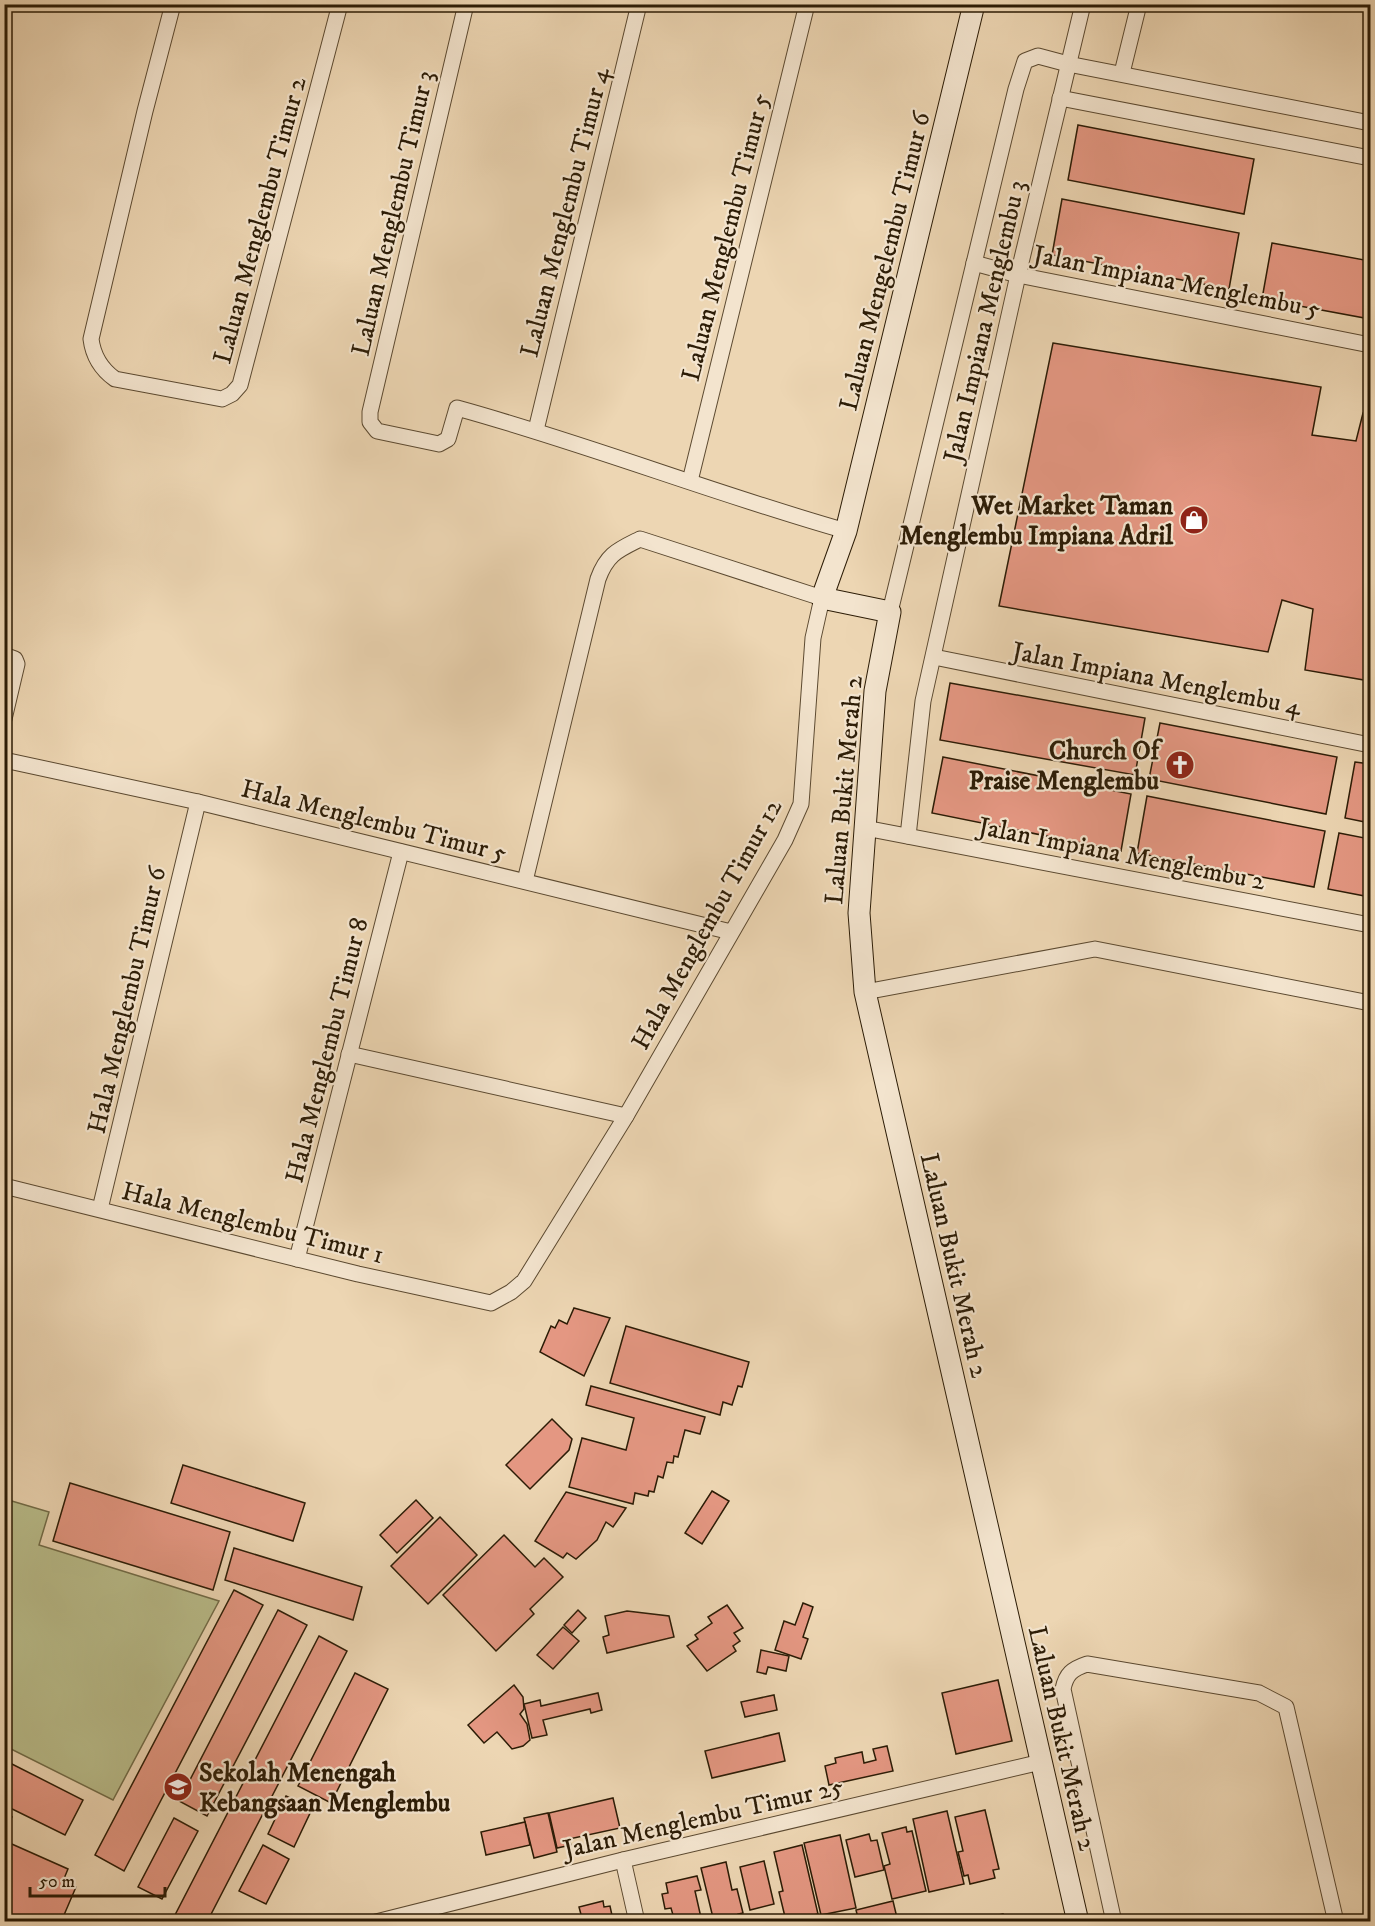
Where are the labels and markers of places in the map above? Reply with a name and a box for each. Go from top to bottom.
place label: Wet Market Taman Menglembu Impiana Adril [899,490,1174,553]
shop icon: Wet Market Taman Menglembu Impiana Adril [1178,504,1210,536]
place label: Church Of Praise Menglembu [968,735,1164,798]
church icon: Church Of Praise Menglembu [1164,749,1196,781]
place label: Sekolah Menengah Kebangsaan Menglembu [199,1757,451,1820]
school or university icon: Sekolah Menengah Kebangsaan Menglembu [162,1771,194,1803]

